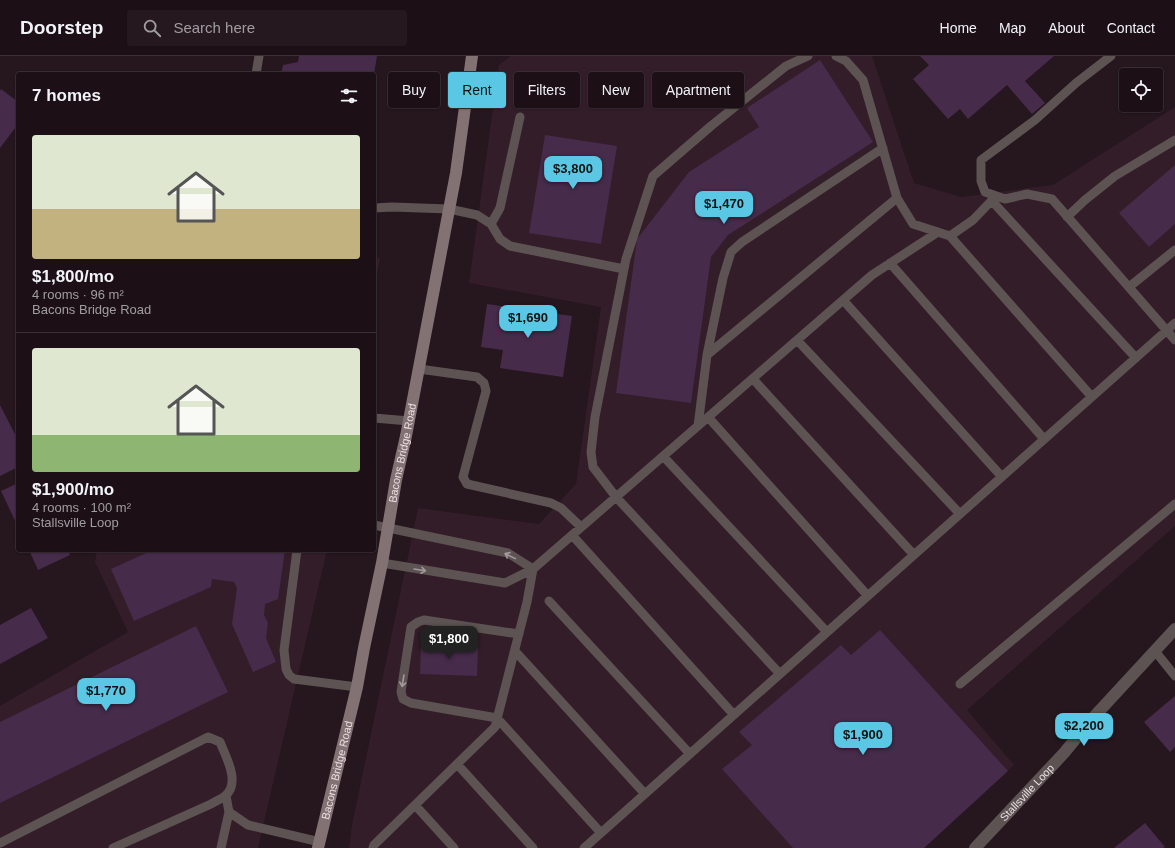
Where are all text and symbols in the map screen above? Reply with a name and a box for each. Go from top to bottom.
search box [127,10,407,46]
text: Doorstep [20,17,103,38]
icon: search [141,17,163,39]
text: Search here [173,19,255,36]
text: Home [940,20,977,36]
text: Map [999,20,1026,36]
text: About [1048,20,1085,36]
text: Contact [1107,20,1155,36]
map controls [1119,68,1163,112]
button: locate [1119,68,1163,112]
chip: Buy [388,72,440,108]
chip: Rent [448,72,506,108]
chip: Filters [514,72,580,108]
chip: New [588,72,644,108]
chip: Apartment [652,72,744,108]
icon: filters [338,85,360,107]
text: 7 homes [32,86,101,105]
pin: $3,800 [540,156,606,190]
icon: home [160,161,232,233]
text: $3,800 [553,161,593,176]
pin: $1,470 [691,191,757,225]
text: $1,470 [704,196,744,211]
text: $1,800/mo [32,267,114,286]
text: 4 rooms · 96 m² [32,287,124,302]
text: Bacons Bridge Road [32,302,151,317]
pin: $1,690 [495,305,561,339]
text: $1,690 [508,310,548,325]
icon: home [160,374,232,446]
street label: Bacons Bridge Road [386,402,418,504]
text: $1,900/mo [32,480,114,499]
text: 4 rooms · 100 m² [32,500,131,515]
text: Stallsville Loop [32,515,119,530]
one-way arrow [505,552,517,559]
one-way arrow [413,566,426,574]
pin: $1,800 [416,626,482,660]
text: $1,800 [429,631,469,646]
one-way arrow [399,674,407,687]
pin: $1,770 [73,678,139,712]
text: $1,770 [86,683,126,698]
pin: $2,200 [1051,713,1117,747]
text: $2,200 [1064,718,1104,733]
street label: Bacons Bridge Road [319,720,355,821]
pin: $1,900 [830,722,896,756]
text: $1,900 [843,727,883,742]
street label: Stallsville Loop [997,762,1056,823]

